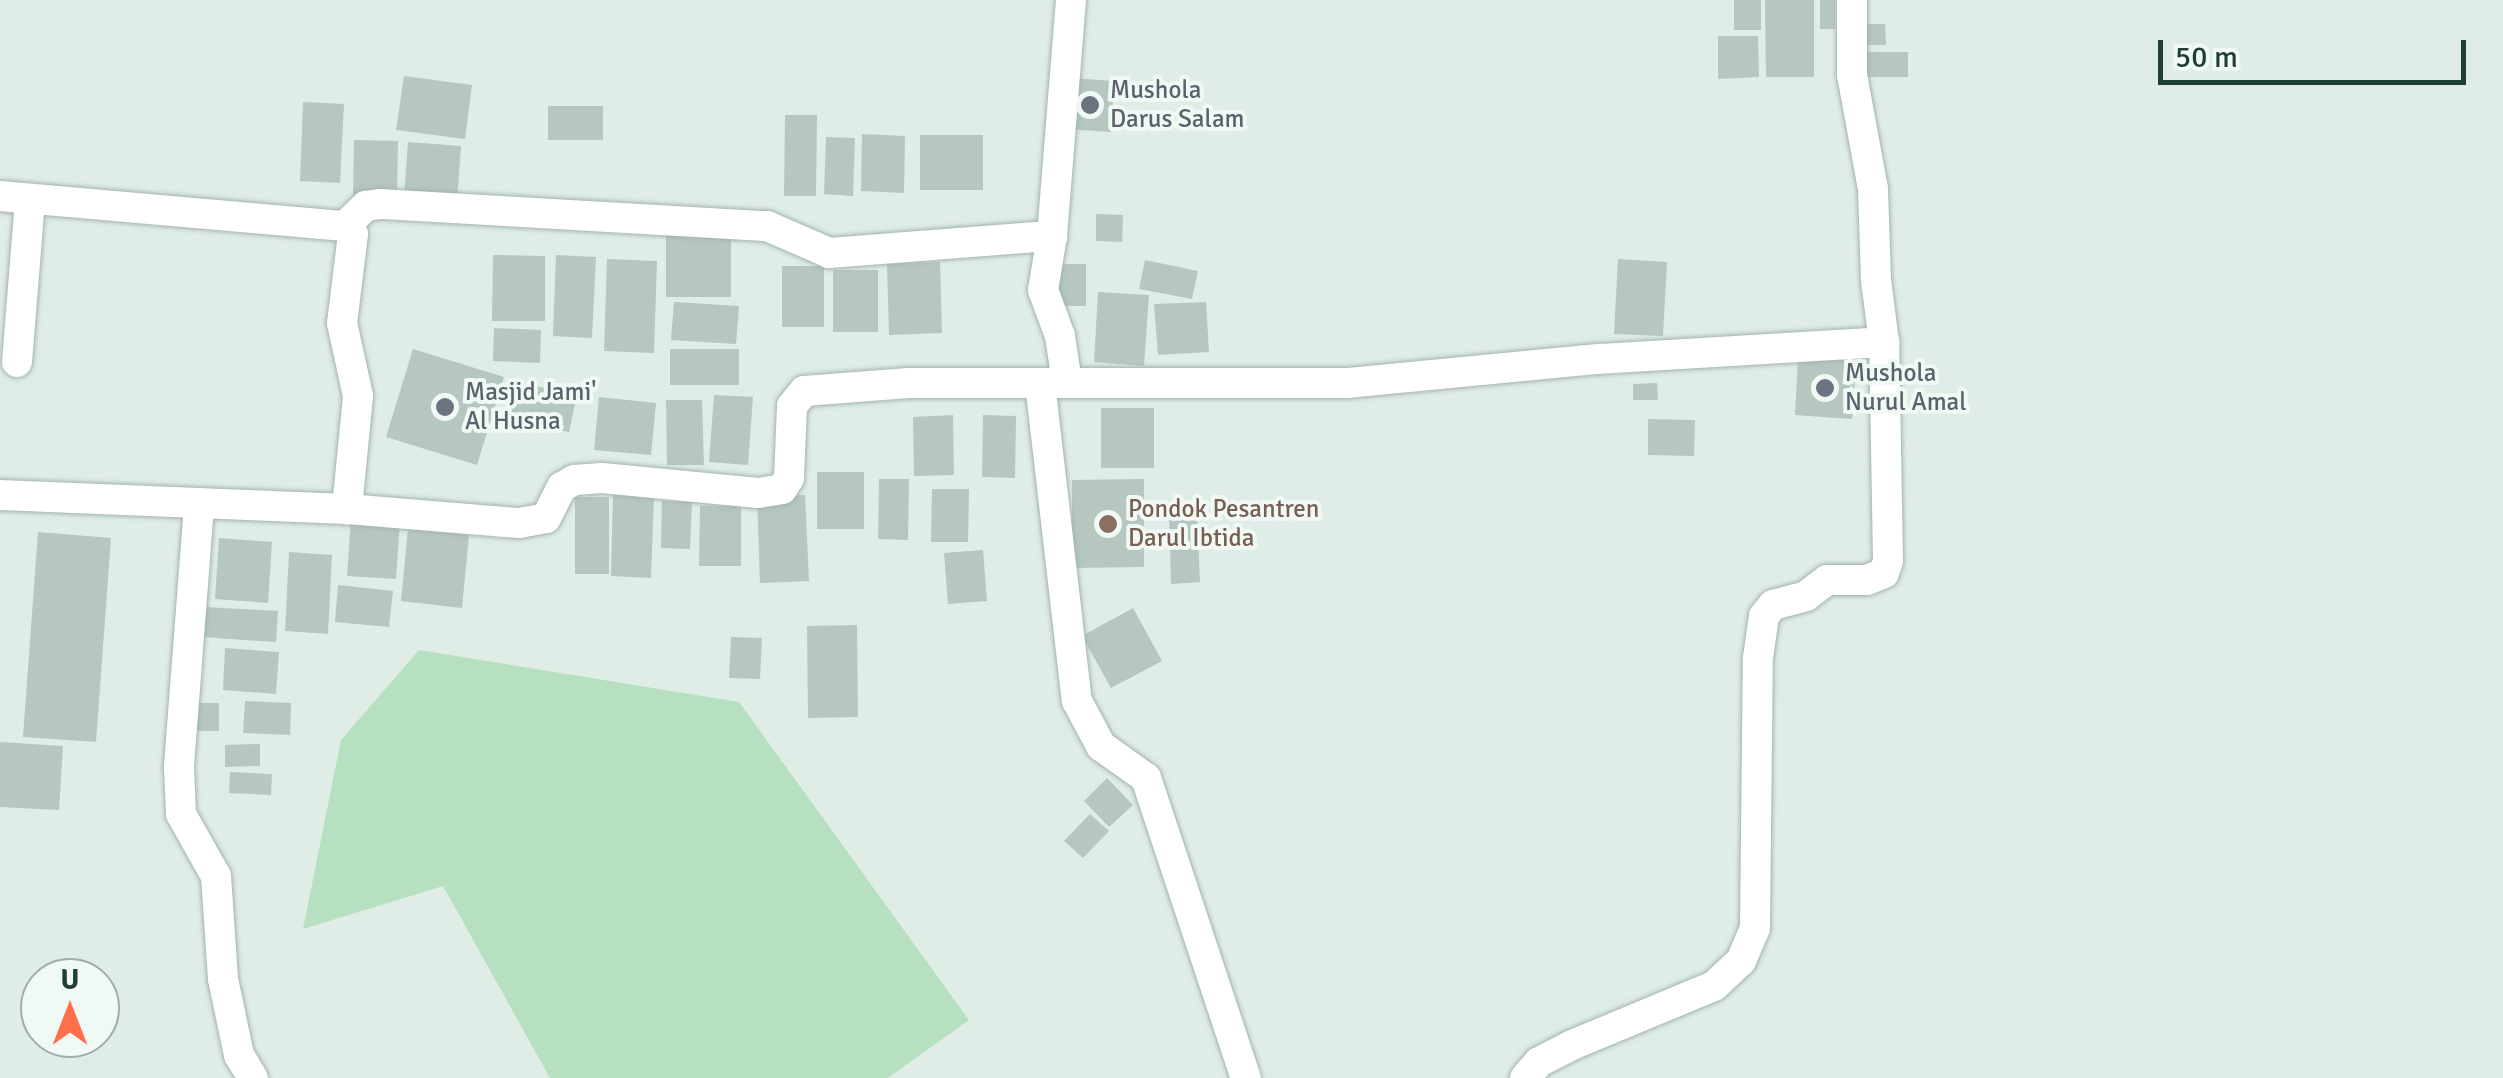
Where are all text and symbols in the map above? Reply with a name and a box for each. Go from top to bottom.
scale bar [2163,20,2470,82]
text: 50 m [2175,39,2238,76]
place label: Mushola Darus Salam [1110,76,1244,135]
marker: Mushola Darus Salam [1079,94,1101,116]
place label: Mushola Nurul Amal [1845,359,1967,418]
marker: Mushola Nurul Amal [1814,377,1836,399]
place label: Masjid Jami' Al Husna [465,378,596,437]
marker: Masjid Jami' Al Husna [434,396,456,418]
place label: Pondok Pesantren Darul Ibtida [1128,495,1319,554]
marker: Pondok Pesantren Darul Ibtida [1097,513,1119,535]
north arrow [20,958,120,1058]
text: U [61,963,79,997]

